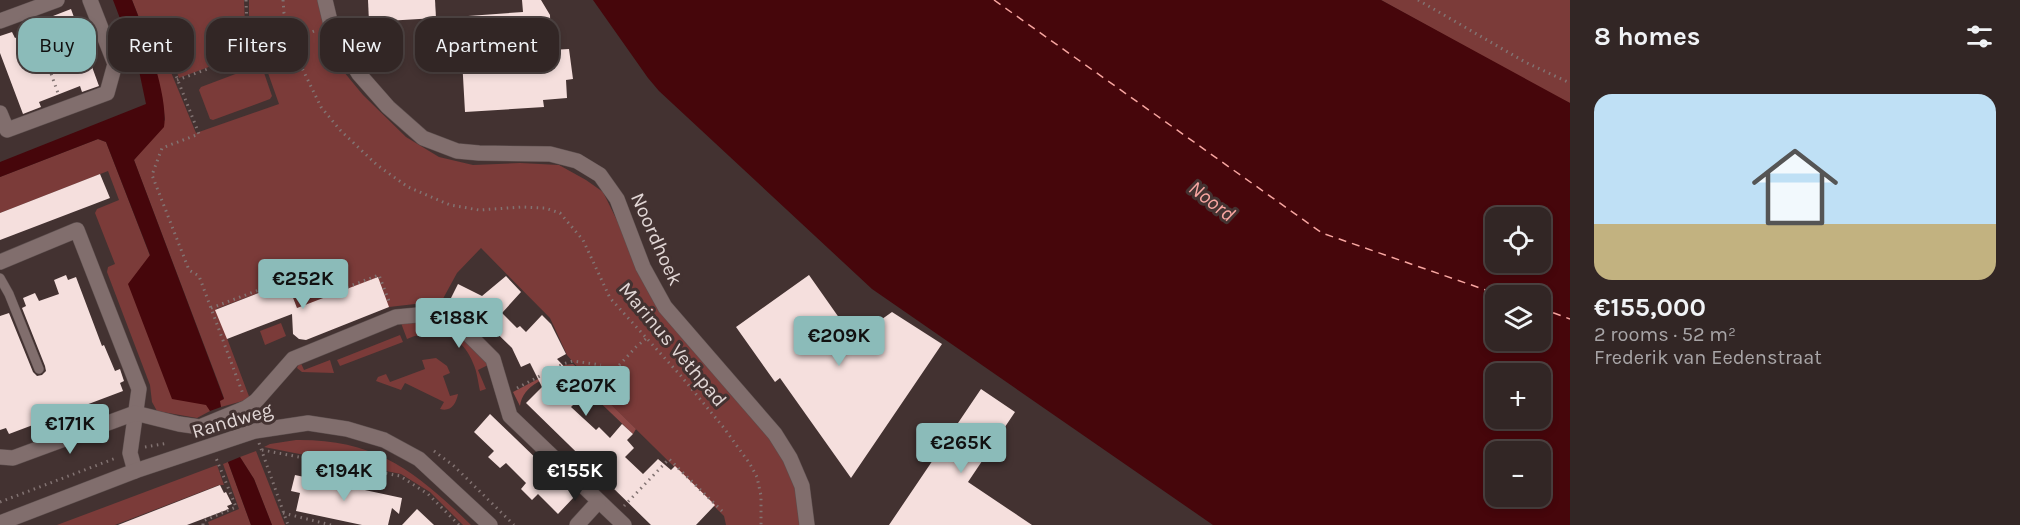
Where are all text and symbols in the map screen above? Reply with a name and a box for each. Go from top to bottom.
chip: Buy [18,18,96,72]
chip: Rent [108,18,194,72]
chip: Filters [206,18,308,72]
chip: New [320,18,403,72]
chip: Apartment [415,18,559,72]
icon: filters [1963,20,1996,53]
text: 8 homes [1594,21,1700,52]
icon: home [1741,133,1849,241]
water label: Noord [1184,176,1240,226]
street label: Noordhoek [626,189,687,289]
map controls [1485,207,1551,507]
button: locate [1485,207,1551,273]
pin: €252K [261,259,345,310]
text: €252K [272,267,334,290]
street label: Marinus Vethpad [614,277,731,411]
button: layers [1485,285,1551,351]
text: €155,000 [1594,292,1706,323]
pin: €188K [417,298,501,349]
text: €188K [430,306,488,329]
pin: €209K [797,316,881,367]
text: 2 rooms · 52 m² [1594,323,1736,346]
text: €209K [808,324,870,347]
text: Frederik van Eedenstraat [1594,346,1822,369]
button: + [1485,363,1551,429]
pin: €207K [544,366,628,417]
text: €207K [556,374,616,397]
street label: Randweg [189,398,275,443]
pin: €171K [28,404,112,455]
text: €171K [45,412,95,435]
pin: €265K [919,423,1003,474]
text: €265K [930,431,992,454]
button: − [1485,441,1551,507]
pin: €194K [302,451,386,502]
pin: €155K [533,451,617,502]
text: €194K [316,459,372,482]
text: €155K [547,459,603,482]

